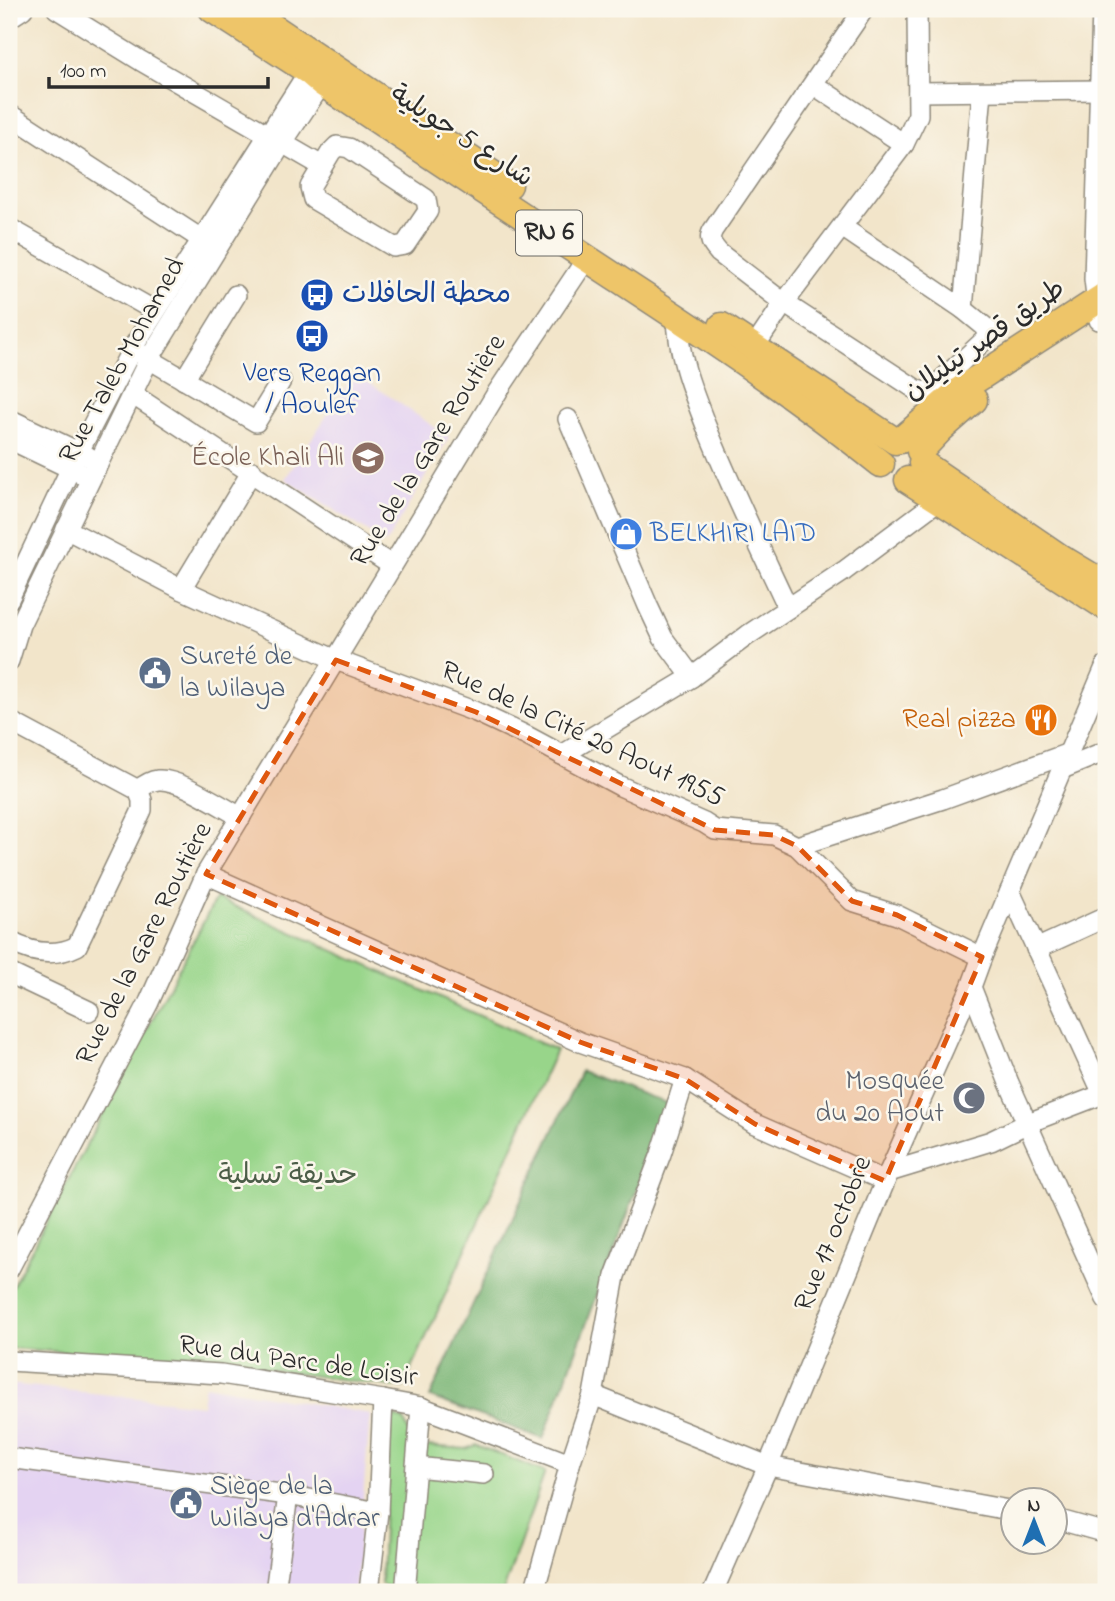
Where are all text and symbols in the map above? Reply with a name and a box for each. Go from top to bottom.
scale bar [49,46,268,90]
text: 100 m [60,57,106,87]
street label: شارع 5 جويلية [381,75,541,199]
road number: RN 6 [516,210,582,256]
street label: Rue Taleb Mohamed [49,250,197,472]
street label: طريق قصر تيليلان [895,270,1075,412]
place label: محطة الحافلات [342,275,511,316]
bus stop icon: محطة الحافلات [298,276,336,314]
bus stop icon: Vers Reggan / Aoulef [293,317,331,355]
street label: Rue de la Gare Routière [341,326,518,576]
place label: Vers Reggan / Aoulef [242,354,381,427]
place label: École Khali Ali [191,438,344,479]
school or university icon: École Khali Ali [349,439,387,477]
place label: BELKHIRI LAID [649,514,816,555]
shop icon: BELKHIRI LAID [607,515,645,553]
place label: Sureté de la Wilaya [180,637,293,710]
street label: Rue de la Cité 20 Aout 1955 [433,651,731,819]
public building icon: Sureté de la Wilaya [136,654,174,692]
place label: Real pizza [902,700,1016,741]
restaurant icon: Real pizza [1022,701,1060,739]
street label: Rue de la Gare Routière [66,815,224,1073]
place label: Mosquée du 20 Aout [815,1062,944,1135]
mosque icon: Mosquée du 20 Aout [950,1079,988,1117]
street label: Rue 17 octobre [784,1150,884,1318]
park label: حديقة تسلية [218,1156,358,1197]
street label: Rue du Parc de Loisir [176,1325,420,1399]
place label: Siège de la Wilaya d'Adrar [210,1467,380,1540]
public building icon: Siège de la Wilaya d'Adrar [167,1484,205,1522]
north arrow [1000,1486,1070,1556]
text: N [1028,1493,1041,1520]

